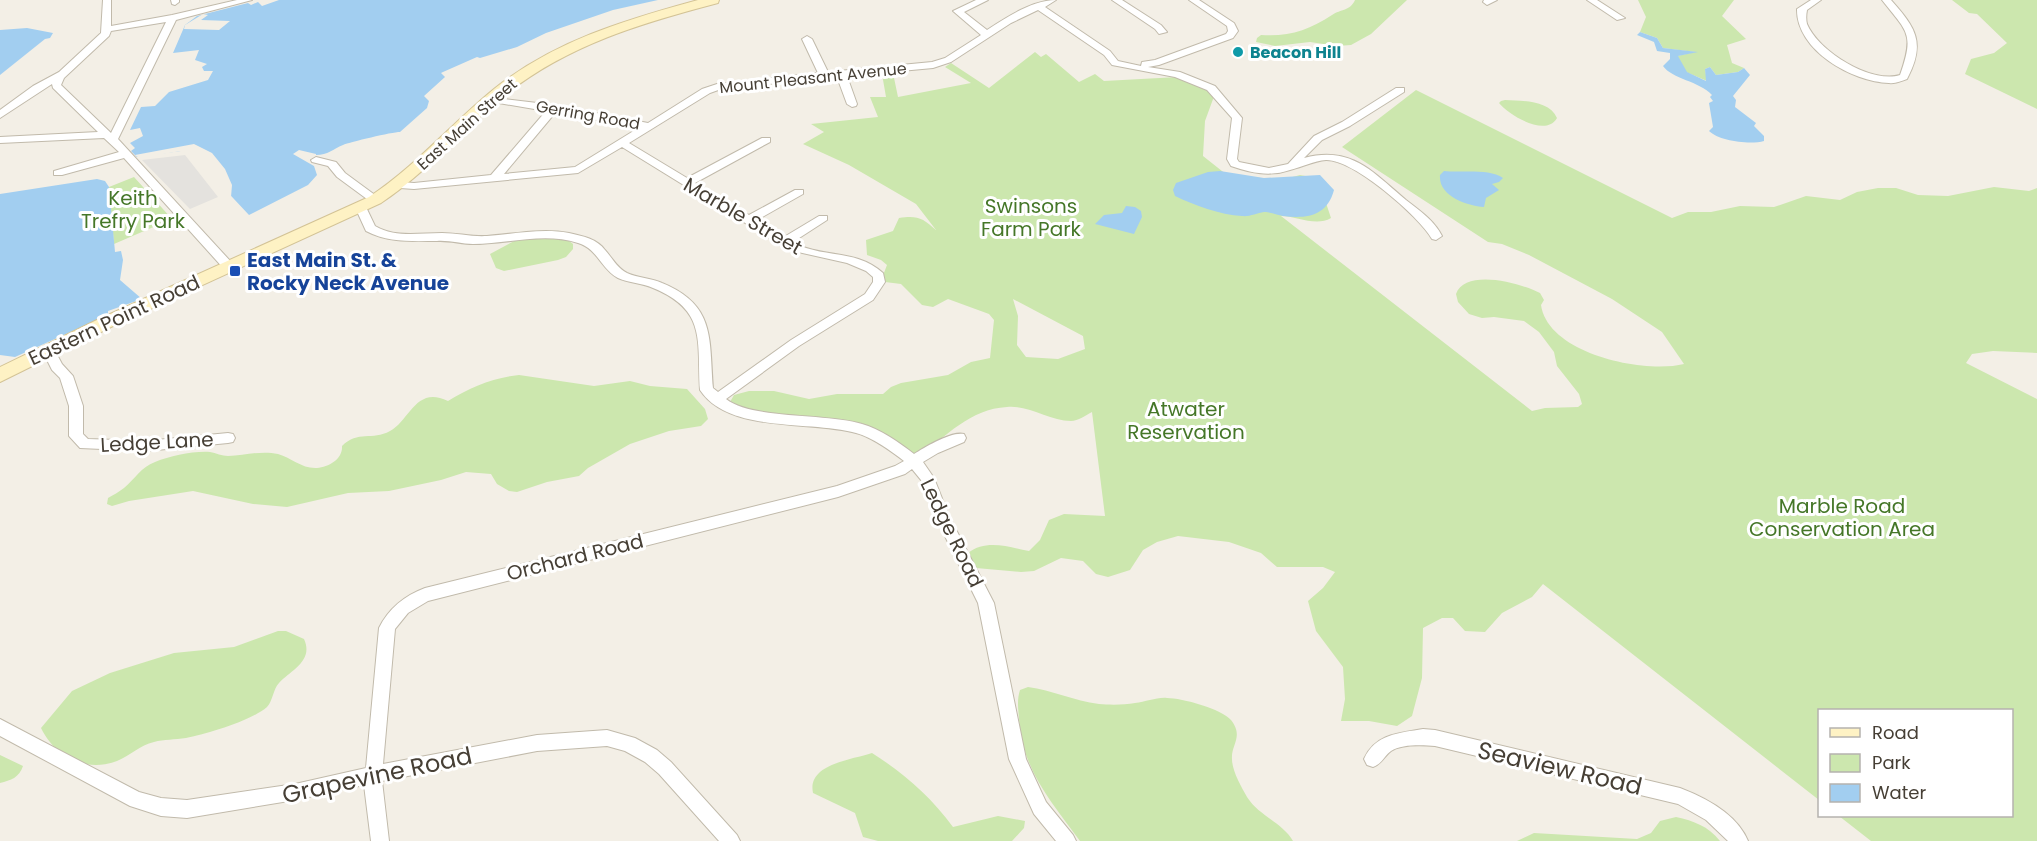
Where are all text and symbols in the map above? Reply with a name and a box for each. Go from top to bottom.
place label: Beacon Hill [1250,41,1341,64]
marker: Beacon Hill [1231,45,1245,59]
street label: Mount Pleasant Avenue [718,57,908,99]
street label: East Main Street [412,73,522,175]
street label: Gerring Road [534,95,642,135]
street label: Marble Street [678,171,808,261]
park label: Keith Trefry Park [81,184,186,235]
park label: Swinsons Farm Park [981,192,1082,243]
place label: East Main St. & Rocky Neck Avenue [247,246,449,297]
marker: East Main St. & Rocky Neck Avenue [228,264,242,278]
street label: Eastern Point Road [24,268,204,372]
park label: Atwater Reservation [1127,395,1245,446]
street label: Ledge Lane [100,425,214,459]
street label: Ledge Road [914,474,990,592]
park label: Marble Road Conservation Area [1749,492,1935,543]
street label: Orchard Road [504,526,646,588]
legend [1818,709,2013,817]
text: Road [1872,720,1919,745]
street label: Seaview Road [1474,733,1646,803]
street label: Grapevine Road [279,739,475,811]
text: Park [1872,750,1911,775]
text: Water [1872,780,1926,805]

